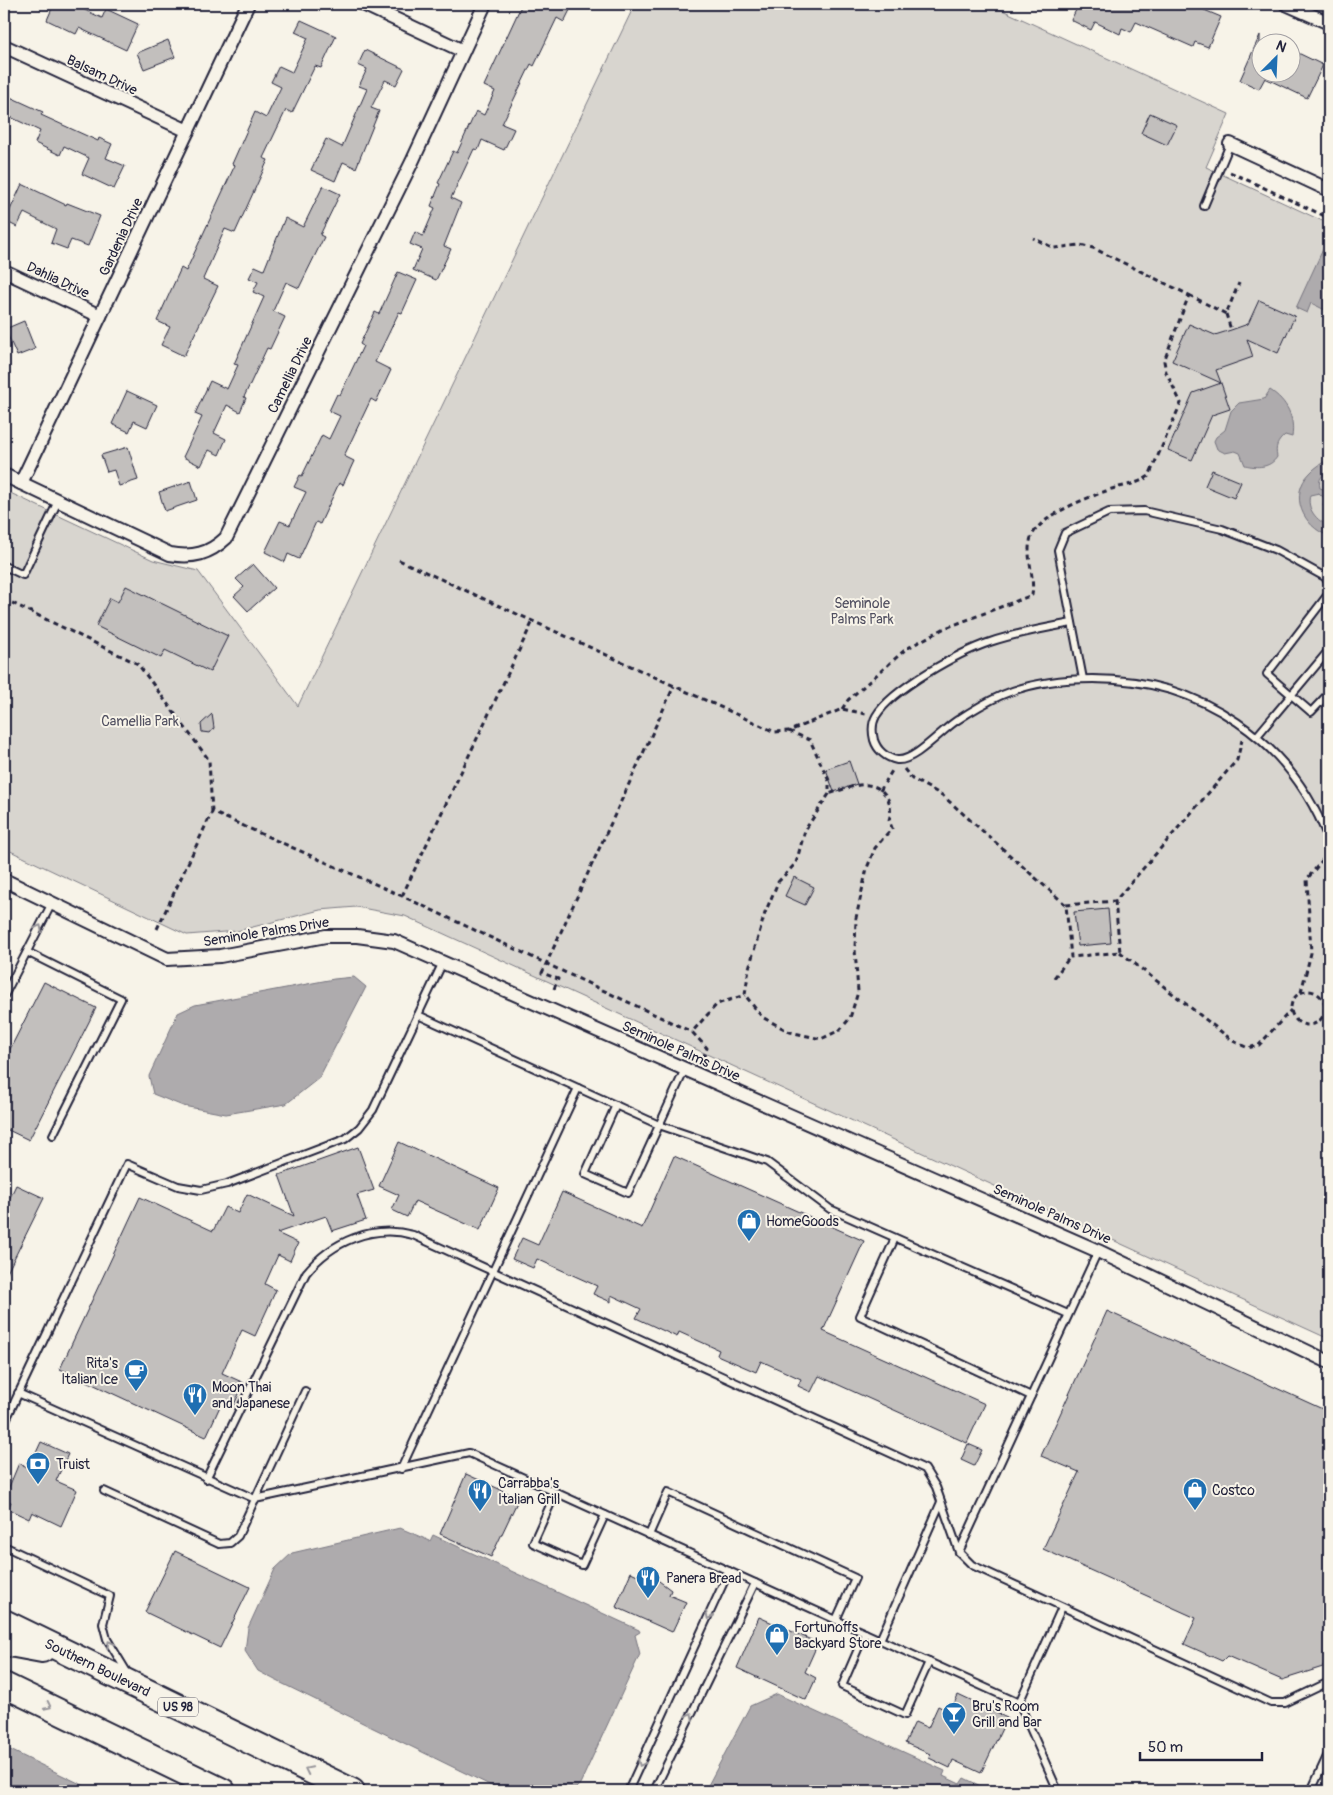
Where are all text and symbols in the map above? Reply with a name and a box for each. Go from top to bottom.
north arrow [1250,32,1300,82]
text: N [1273,37,1289,56]
street label: Balsam Drive [64,51,140,99]
street label: Gardenia Drive [96,195,146,279]
street label: Dahlia Drive [24,258,92,302]
street label: Camellia Drive [264,334,316,416]
park label: Seminole Palms Park [830,595,894,628]
park label: Camellia Park [101,713,179,730]
street label: Seminole Palms Drive [202,914,330,950]
one-way arrow [33,924,43,933]
street label: Seminole Palms Drive [619,1017,743,1085]
street label: Seminole Palms Drive [990,1180,1114,1248]
shop icon: HomeGoods [736,1208,762,1242]
place label: HomeGoods [766,1213,839,1230]
place label: Rita's Italian Ice [61,1355,119,1388]
cafe icon: Rita's Italian Ice [123,1358,149,1392]
place label: Moon Thai and Japanese [212,1379,290,1412]
restaurant icon: Moon Thai and Japanese [182,1382,208,1416]
bank icon: Truist [25,1451,51,1485]
place label: Truist [56,1456,90,1473]
place label: Carrabba's Italian Grill [498,1475,560,1508]
shop icon: Costco [1182,1477,1208,1511]
restaurant icon: Carrabba's Italian Grill [467,1478,493,1512]
place label: Costco [1212,1482,1255,1499]
restaurant icon: Panera Bread [635,1565,661,1599]
place label: Panera Bread [666,1570,742,1587]
one-way arrow [705,1610,715,1619]
place label: Fortunoffs Backyard Store [794,1619,882,1652]
shop icon: Fortunoffs Backyard Store [764,1622,790,1656]
street label: Southern Boulevard [42,1635,153,1700]
one-way arrow [107,1640,117,1649]
road number: US 98 [158,1698,198,1716]
place label: Bru's Room Grill and Bar [972,1698,1042,1731]
one-way arrow [42,1700,51,1710]
bar icon: Bru's Room Grill and Bar [941,1701,967,1735]
one-way arrow [684,1712,694,1721]
scale bar [1140,1730,1263,1762]
text: 50 m [1148,1738,1183,1757]
one-way arrow [636,1758,647,1767]
one-way arrow [305,1766,314,1776]

